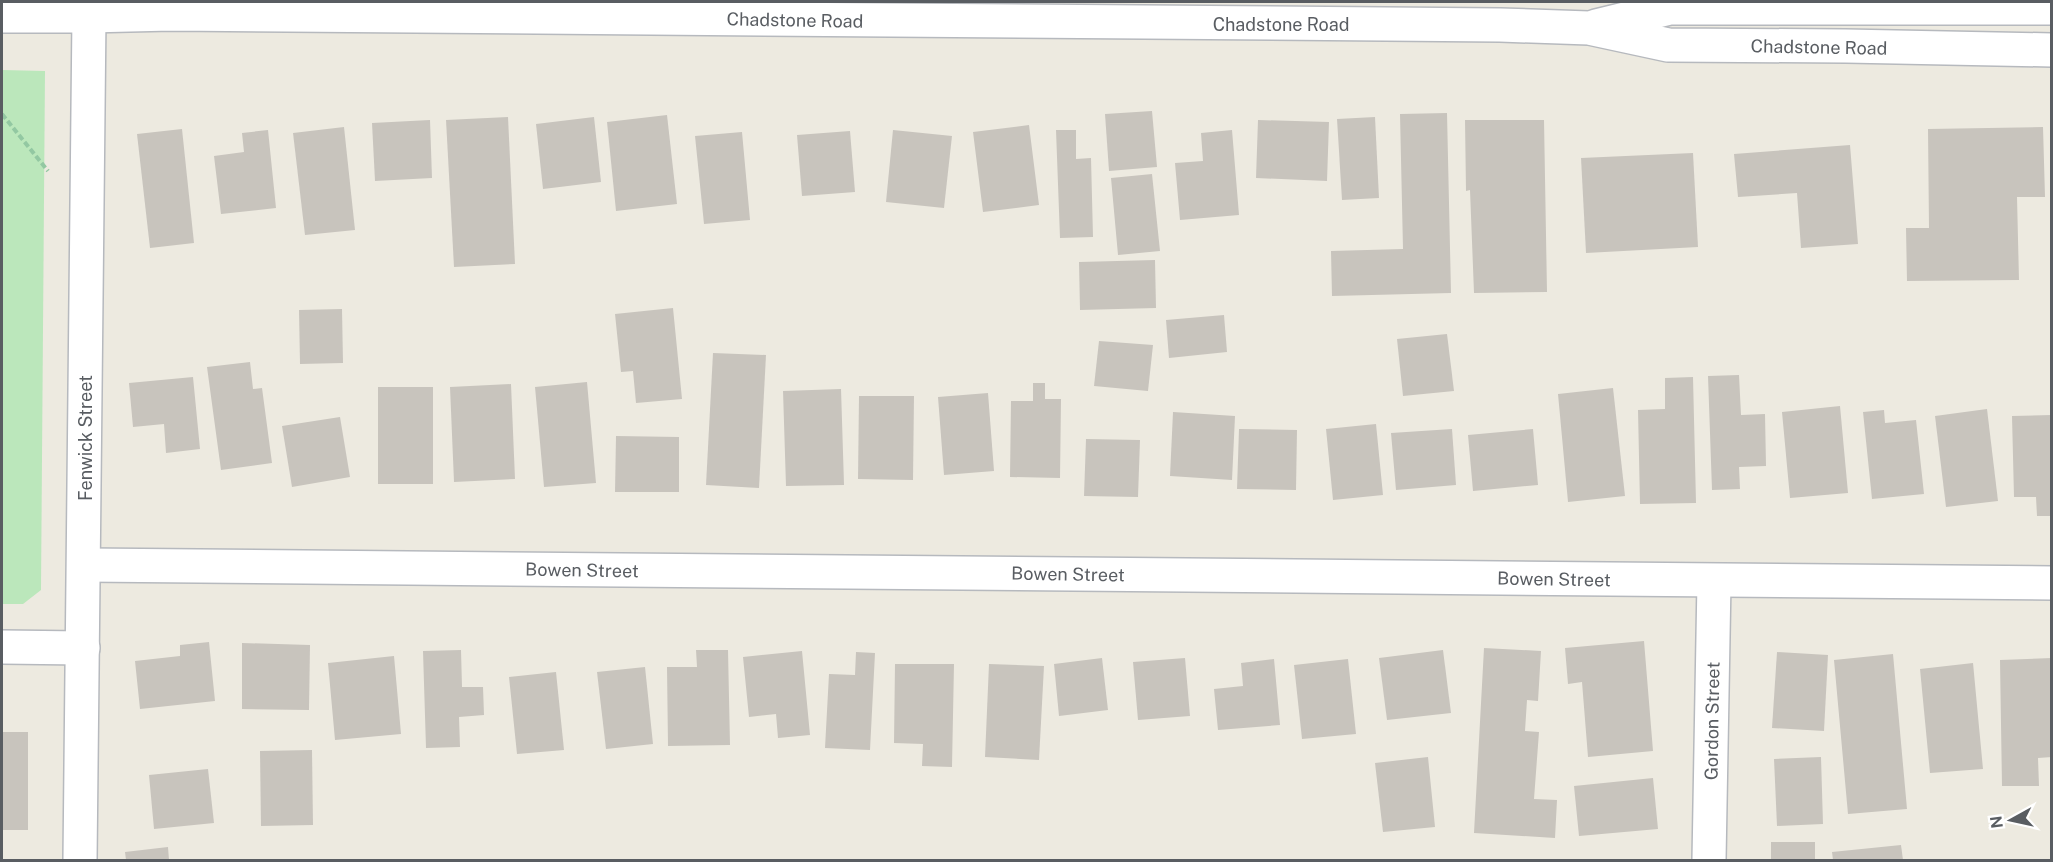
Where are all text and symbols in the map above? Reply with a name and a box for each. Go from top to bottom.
street label: Chadstone Road [726,8,864,32]
street label: Chadstone Road [1213,14,1349,35]
street label: Chadstone Road [1750,35,1888,59]
street label: Fenwick Street [75,375,96,501]
street label: Bowen Street [525,559,639,581]
street label: Bowen Street [1011,563,1125,585]
street label: Bowen Street [1497,568,1611,590]
street label: Gordon Street [1700,662,1724,780]
north arrow [1981,790,2041,850]
text: N [1986,814,2007,830]

